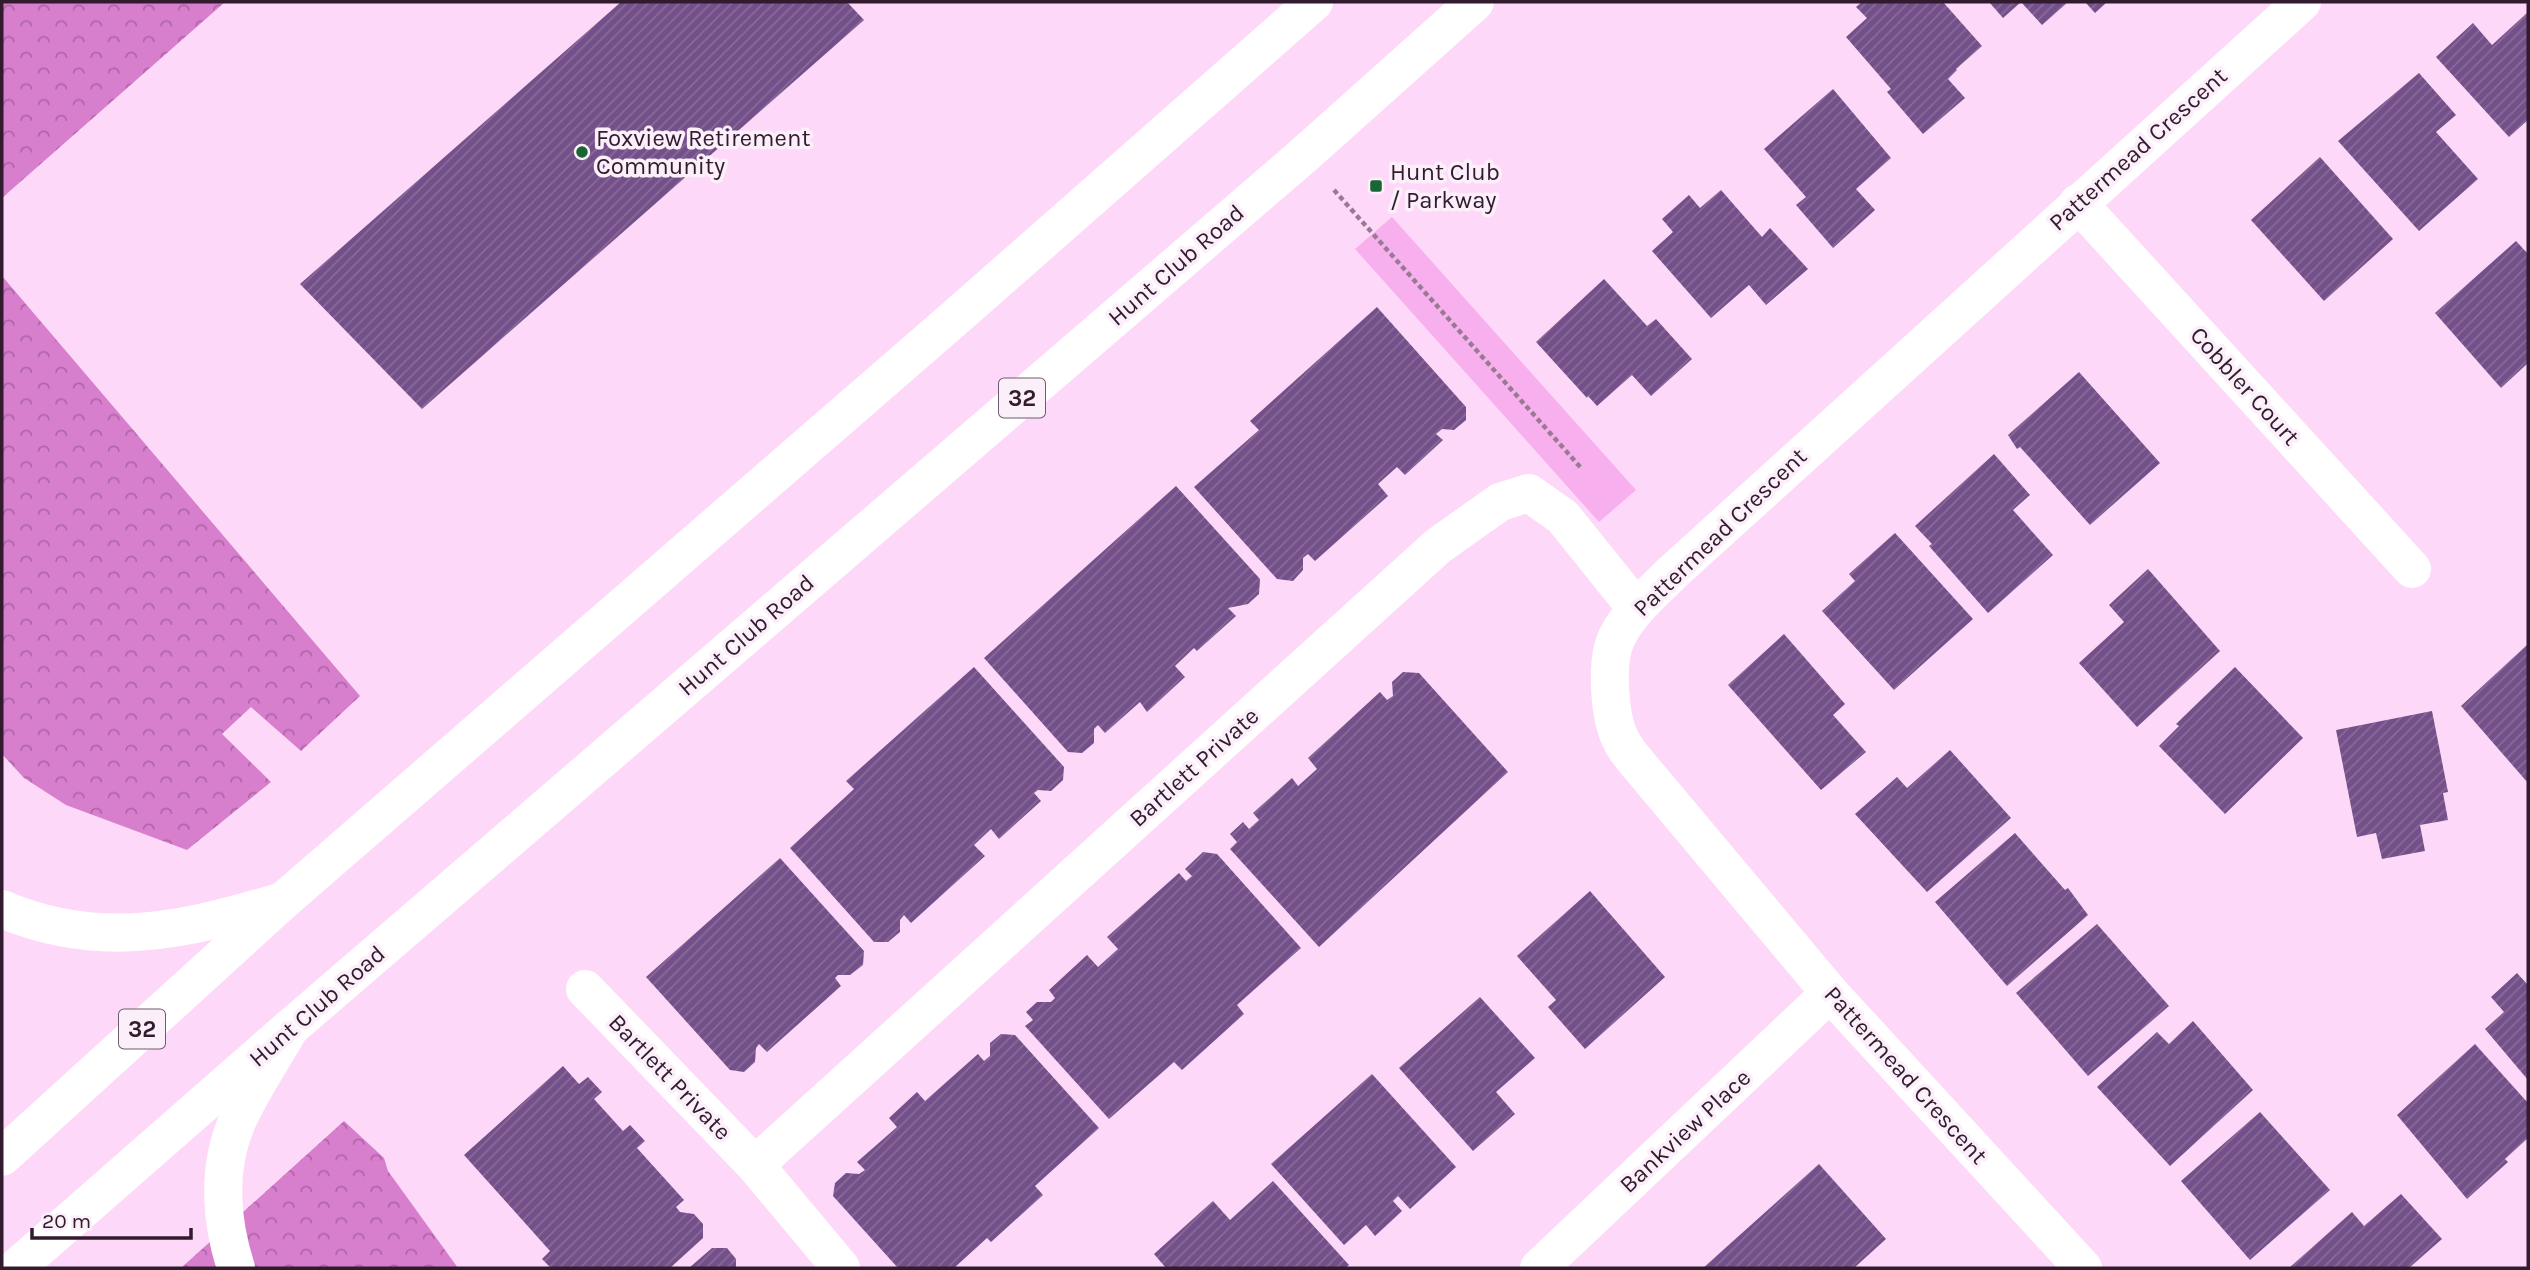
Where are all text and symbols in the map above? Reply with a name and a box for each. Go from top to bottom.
street label: Pattermead Crescent [2043,62,2233,236]
place label: Foxview Retirement Community [596,124,810,180]
marker: Foxview Retirement Community [574,144,590,160]
place label: Hunt Club / Parkway [1390,158,1500,214]
marker: Hunt Club / Parkway [1368,178,1384,194]
street label: Hunt Club Road [1102,198,1250,332]
street label: Cobbler Court [2184,321,2306,451]
road number: 32 [999,378,1045,418]
street label: Pattermead Crescent [1628,442,1812,622]
street label: Hunt Club Road [672,568,820,702]
street label: Bartlett Private [1124,702,1264,832]
street label: Hunt Club Road [243,939,391,1073]
street label: Pattermead Crescent [1819,980,1993,1170]
street label: Bartlett Private [603,1008,737,1146]
road number: 32 [119,1010,165,1048]
street label: Bankview Place [1614,1063,1756,1199]
scale bar [32,1196,191,1240]
text: 20 m [42,1209,91,1233]

